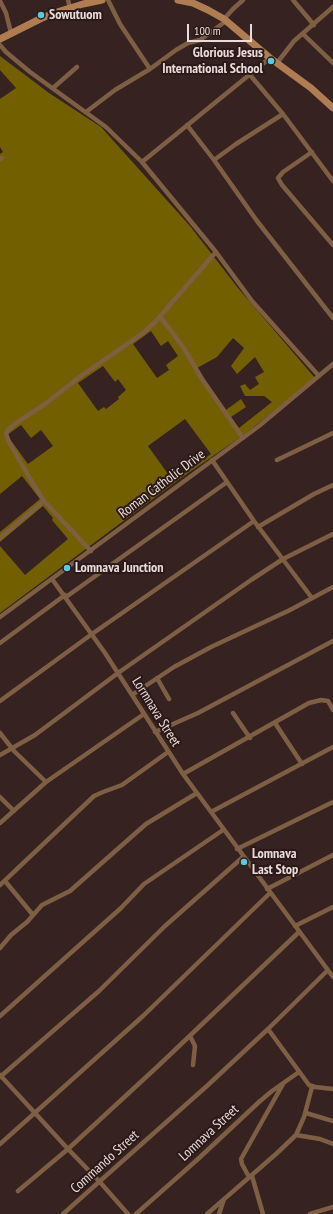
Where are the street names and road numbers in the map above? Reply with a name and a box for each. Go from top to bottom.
street label: Roman Catholic Drive [116,446,208,522]
street label: Lormnava Street [128,674,184,750]
street label: Lomnava Street [176,1101,242,1165]
street label: Commando Street [67,1127,143,1197]

